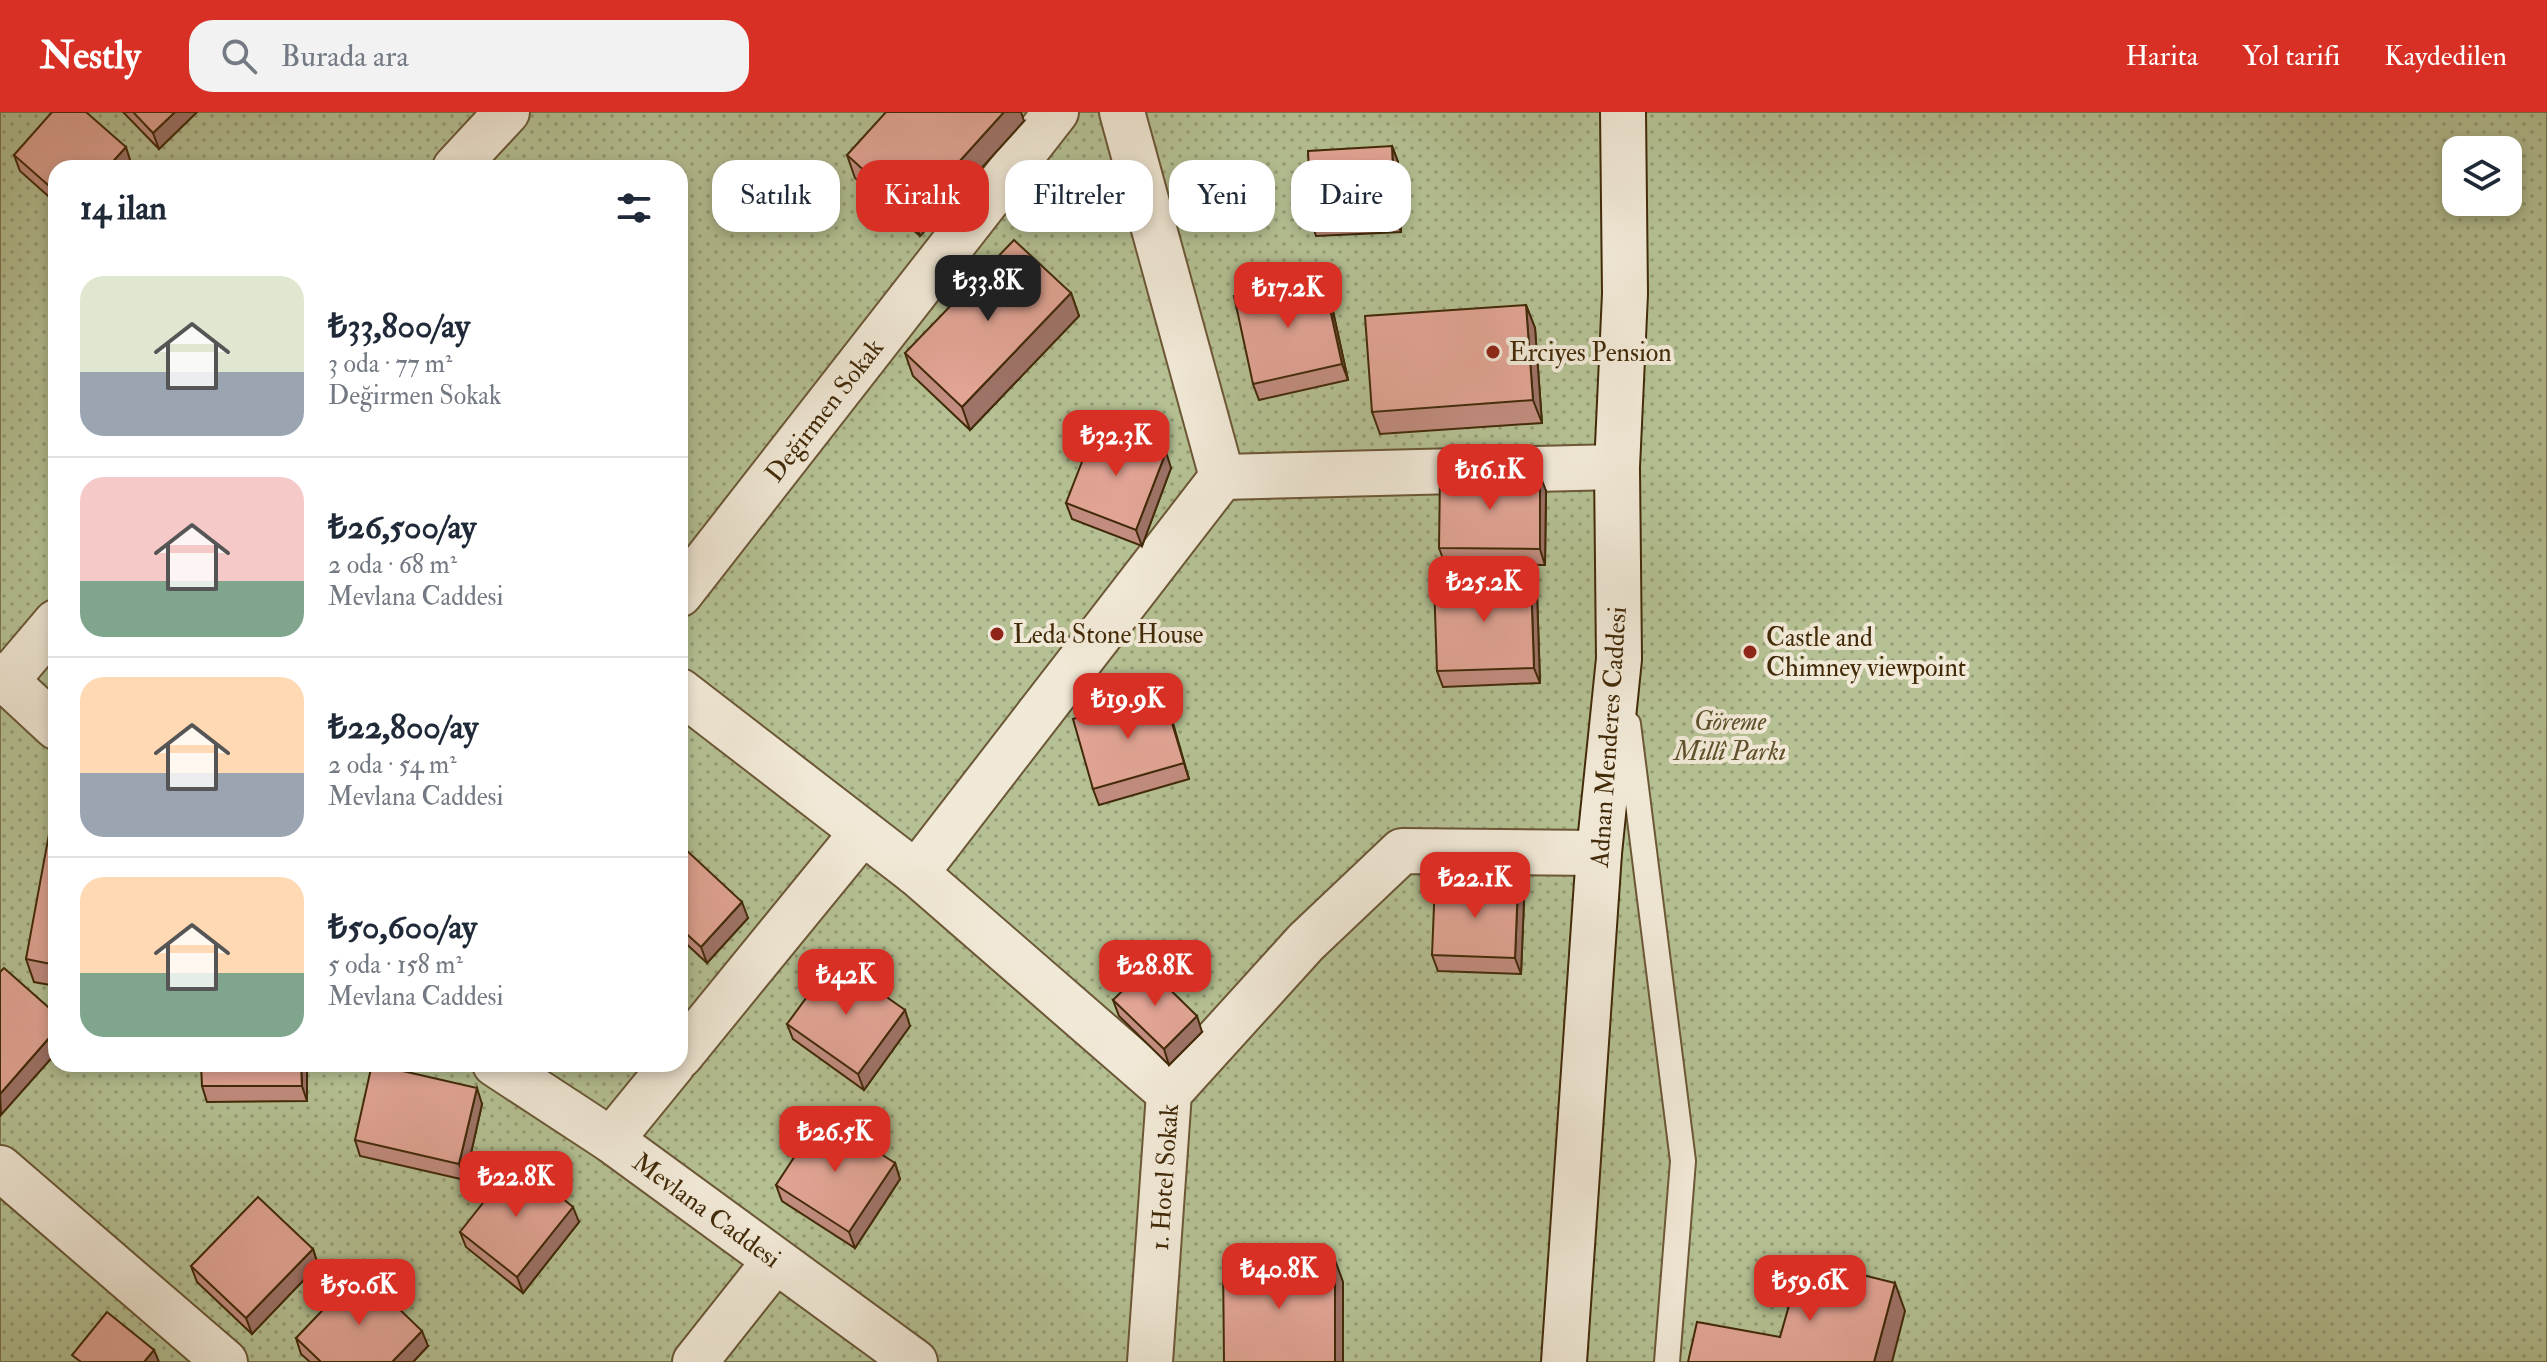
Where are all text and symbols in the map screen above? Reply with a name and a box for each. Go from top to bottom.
search box [189,20,749,92]
text: Nestly [40,32,141,80]
icon: search [217,34,261,78]
text: Burada ara [281,38,409,75]
text: Harita [2125,39,2198,74]
text: Yol tarifi [2242,39,2340,74]
text: Kaydedilen [2384,39,2507,74]
map controls [2442,136,2522,216]
button: layers [2442,136,2522,216]
chip: Satılık [712,160,840,232]
chip: Kiralık [856,160,989,232]
chip: Filtreler [1005,160,1153,232]
chip: Yeni [1169,160,1275,232]
chip: Daire [1291,160,1411,232]
icon: filters [612,186,656,230]
text: 14 ilan [80,187,167,230]
pin: ₺33.8K [923,255,1053,323]
pin: ₺17.2K [1223,262,1353,330]
text: ₺33.8K [953,265,1023,297]
text: ₺17.2K [1252,272,1324,304]
text: ₺33,800/ay [328,305,470,348]
icon: home [144,308,240,404]
street label: Değirmen Sokak [759,332,891,489]
place label: Erciyes Pension [1509,337,1672,369]
marker: Erciyes Pension [1484,343,1502,361]
text: 3 oda · 77 m² [328,348,452,380]
text: Değirmen Sokak [328,380,502,412]
pin: ₺32.3K [1051,410,1181,478]
text: ₺32.3K [1080,420,1152,452]
pin: ₺16.1K [1425,444,1555,512]
text: ₺16.1K [1455,454,1525,486]
text: ₺26,500/ay [328,506,476,549]
icon: home [144,509,240,605]
text: 2 oda · 68 m² [328,549,457,581]
pin: ₺25.2K [1419,556,1549,624]
text: ₺25.2K [1446,566,1522,598]
text: Mevlana Caddesi [328,581,503,613]
street label: Adnan Menderes Caddesi [1584,605,1634,870]
place label: Leda Stone House [1013,619,1204,651]
place label: Castle and Chimney viewpoint [1766,622,1966,685]
marker: Leda Stone House [988,625,1006,643]
marker: Castle and Chimney viewpoint [1741,643,1759,661]
pin: ₺19.9K [1063,673,1193,741]
text: ₺19.9K [1091,683,1165,715]
text: ₺22,800/ay [328,706,478,749]
park label: Göreme Millî Parkı [1672,706,1786,768]
icon: home [144,709,240,805]
text: 2 oda · 54 m² [328,749,456,781]
text: Mevlana Caddesi [328,781,503,813]
pin: ₺22.1K [1410,852,1540,920]
text: ₺22.1K [1438,862,1512,894]
text: ₺50,600/ay [328,906,477,949]
icon: home [144,909,240,1005]
pin: ₺28.8K [1090,940,1220,1008]
text: 5 oda · 158 m² [328,949,463,981]
pin: ₺42K [799,949,893,1017]
text: ₺28.8K [1117,950,1193,982]
text: ₺42K [816,959,876,991]
text: Mevlana Caddesi [328,981,503,1013]
street label: 1. Hotel Sokak [1144,1102,1186,1251]
pin: ₺26.5K [770,1106,900,1174]
text: ₺26.5K [797,1116,873,1148]
street label: Mevlana Caddesi [626,1146,787,1275]
pin: ₺22.8K [451,1151,581,1219]
text: ₺22.8K [478,1161,554,1193]
pin: ₺40.8K [1214,1243,1344,1311]
text: ₺40.8K [1240,1253,1318,1285]
pin: ₺59.6K [1745,1255,1875,1323]
pin: ₺50.6K [294,1259,424,1327]
text: ₺59.6K [1772,1265,1848,1297]
text: ₺50.6K [321,1269,397,1301]

